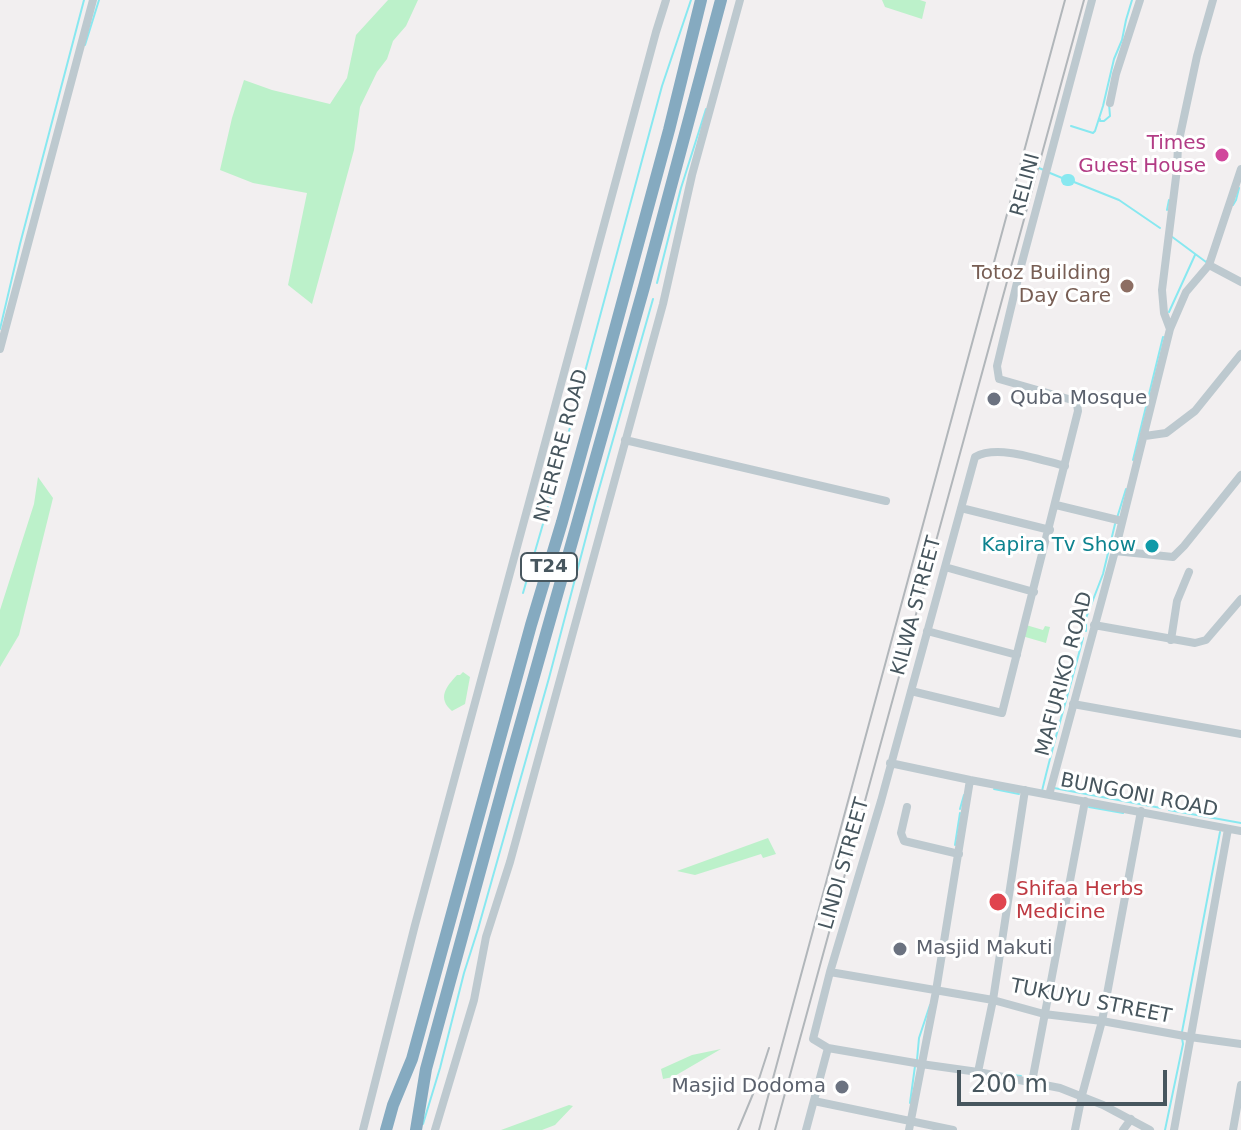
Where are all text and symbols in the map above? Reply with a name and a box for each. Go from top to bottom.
place label: Times Guest House [1078,132,1206,179]
marker: Times Guest House [1213,146,1231,164]
street label: RELINI [1006,151,1046,219]
place label: Totoz Building Day Care [972,262,1111,309]
marker: Totoz Building Day Care [1118,277,1136,295]
street label: NYERERE ROAD [530,367,594,525]
place label: Quba Mosque [1010,387,1147,411]
marker: Quba Mosque [985,390,1003,408]
street label: KILWA STREET [887,534,947,678]
place label: Kapira Tv Show [982,534,1136,558]
marker: Kapira Tv Show [1143,537,1161,555]
road number: T24 [521,553,577,581]
street label: MAFURIKO ROAD [1031,589,1099,759]
street label: BUNGONI ROAD [1058,769,1220,823]
street label: LINDI STREET [815,795,875,933]
place label: Shifaa Herbs Medicine [1016,878,1144,925]
marker: Shifaa Herbs Medicine [987,891,1009,913]
place label: Masjid Makuti [916,937,1053,961]
marker: Masjid Makuti [891,940,909,958]
street label: TUKUYU STREET [1008,975,1174,1029]
scale bar [961,1054,1171,1104]
text: 200 m [971,1070,1048,1098]
place label: Masjid Dodoma [672,1075,826,1099]
marker: Masjid Dodoma [833,1078,851,1096]

